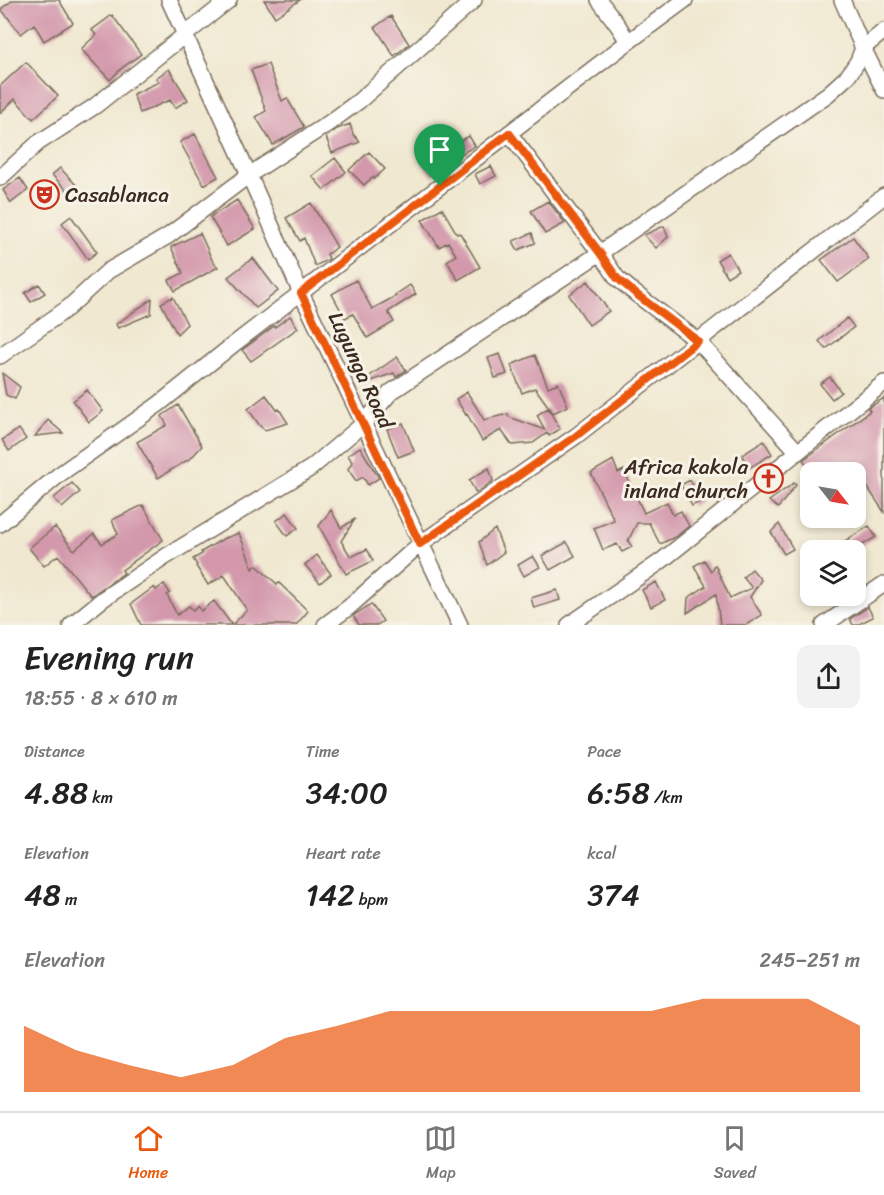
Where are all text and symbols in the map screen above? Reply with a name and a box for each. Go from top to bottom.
pin [414,124,465,186]
icon: arrive [423,133,456,166]
place label: Casablanca [65,176,169,214]
theatre icon: Casablanca [28,179,60,211]
street label: Lugunga Road [317,305,406,437]
place label: Africa kakola inland church [623,448,748,510]
north arrow [800,462,866,528]
map controls [800,462,866,606]
church icon: Africa kakola inland church [753,463,785,495]
button: layers [800,540,866,606]
text: Evening run [24,629,194,687]
button: share [797,645,860,708]
text: 18:55 · 8 × 610 m [24,681,178,716]
text: Distance [24,737,85,766]
text: Time [306,737,339,766]
text: Pace [587,737,621,766]
text: 4.88 [24,766,88,820]
text: 34:00 [306,766,388,820]
text: 6:58 [587,766,650,820]
text: km [88,783,113,812]
text: /km [650,783,683,812]
text: Elevation [24,839,89,868]
text: Heart rate [306,839,381,868]
text: kcal [587,839,616,868]
text: 48 [24,868,61,922]
text: 142 [306,868,355,922]
text: 374 [587,868,640,922]
text: m [61,885,77,914]
text: bpm [355,885,388,914]
text: Elevation [24,943,105,978]
text: 245–251 m [760,943,860,978]
tab: Home [128,1122,168,1187]
tab: Map [424,1122,457,1187]
tab: Saved [714,1122,756,1187]

